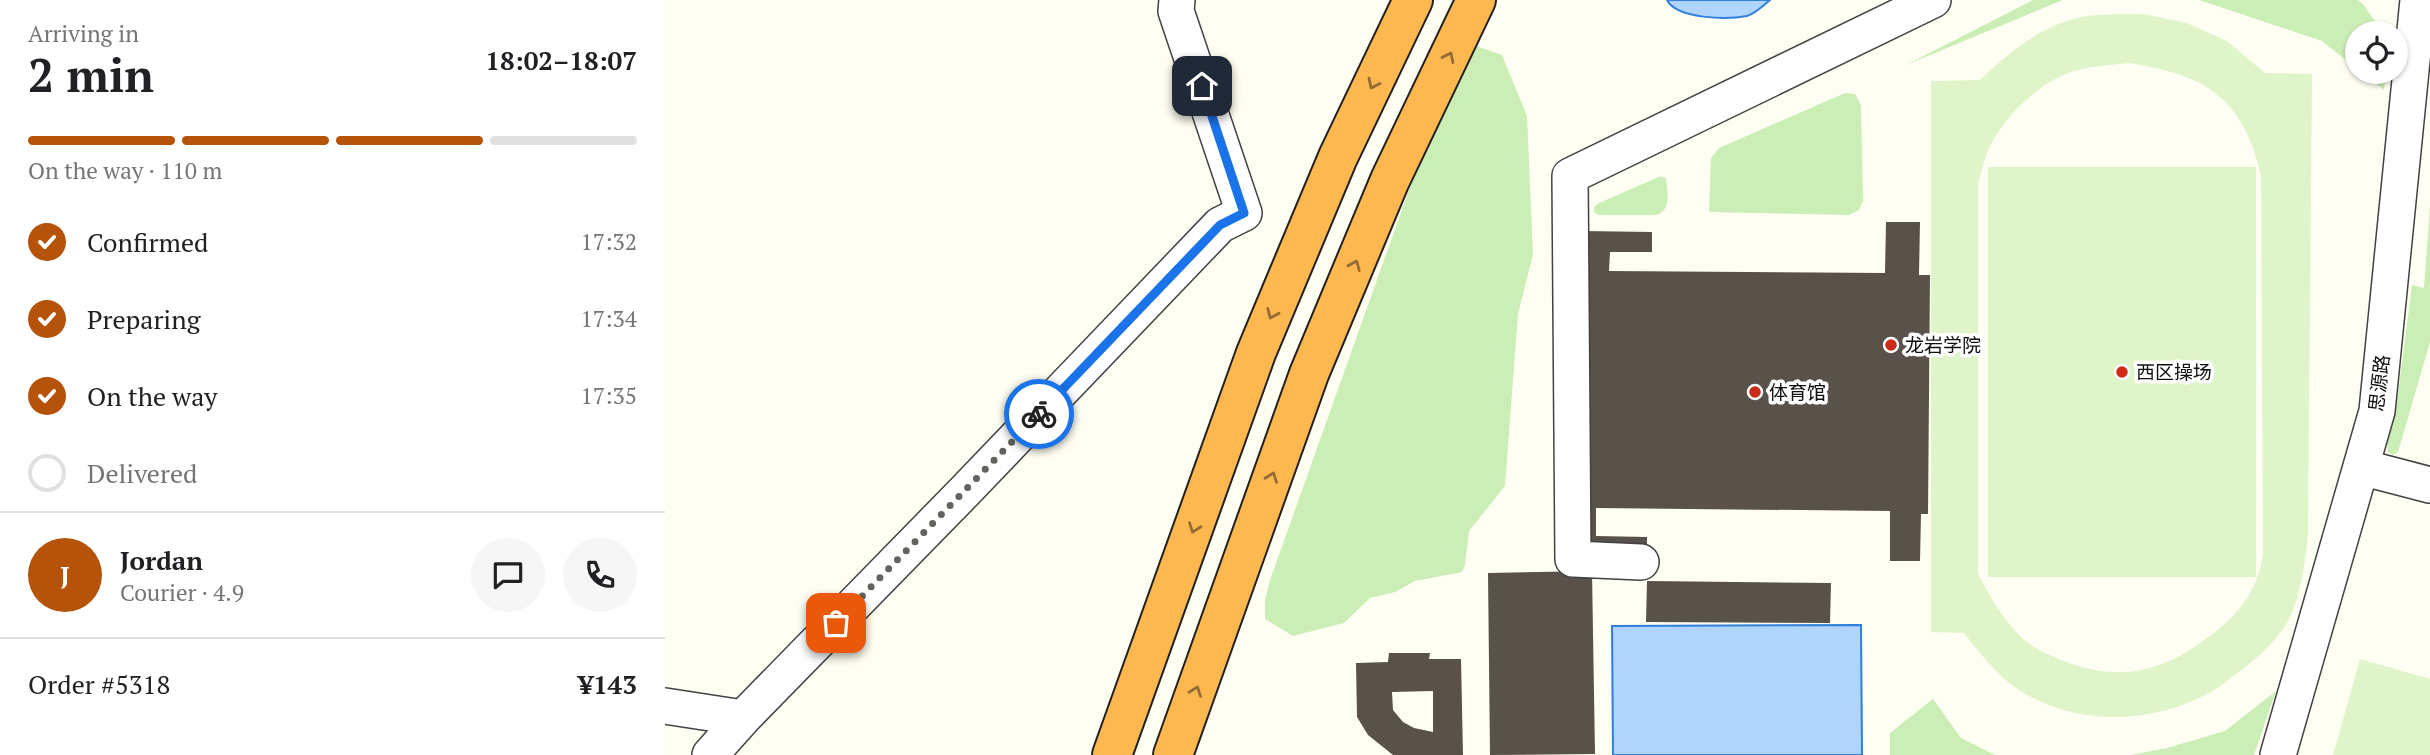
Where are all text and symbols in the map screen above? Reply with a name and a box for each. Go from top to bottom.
text: Arriving in [28,18,139,49]
map controls [2345,21,2408,84]
button: locate [2345,21,2408,84]
text: 18:02–18:07 [485,43,637,77]
text: 2 min [28,44,154,105]
one-way arrow [1440,52,1454,65]
pin [1172,56,1232,116]
icon: home [1183,67,1221,105]
one-way arrow [1367,77,1381,89]
text: On the way · 110 m [28,155,222,186]
icon: check [28,223,66,261]
text: Confirmed [87,225,208,259]
text: 17:32 [580,226,637,257]
one-way arrow [1346,259,1360,271]
icon: check [28,300,66,338]
text: Preparing [87,302,200,336]
text: 17:34 [580,303,637,334]
one-way arrow [1266,307,1280,320]
place label: 龙岩学院 [1905,332,1981,357]
marker: 龙岩学院 [1883,337,1899,353]
street label: 思源路 [2363,353,2394,413]
place label: 西区操场 [2136,359,2212,384]
marker: 西区操场 [2114,364,2130,380]
icon: check [28,377,66,415]
text: On the way [87,379,218,413]
courier [1004,379,1074,449]
place label: 体育馆 [1769,379,1826,404]
text: 17:35 [580,380,637,411]
marker: 体育馆 [1747,384,1763,400]
icon: bike [1020,395,1058,433]
text: Delivered [87,456,197,490]
one-way arrow [1264,471,1278,483]
one-way arrow [1188,521,1202,533]
button: chat [471,538,545,612]
button: phone [563,538,637,612]
text: Jordan [120,543,203,577]
text: J [60,558,70,592]
text: Courier · 4.9 [120,577,244,608]
pin [806,593,866,653]
icon: bag [817,604,855,642]
text: Order #5318 [28,667,170,701]
text: ¥143 [578,667,637,701]
one-way arrow [1188,685,1202,697]

